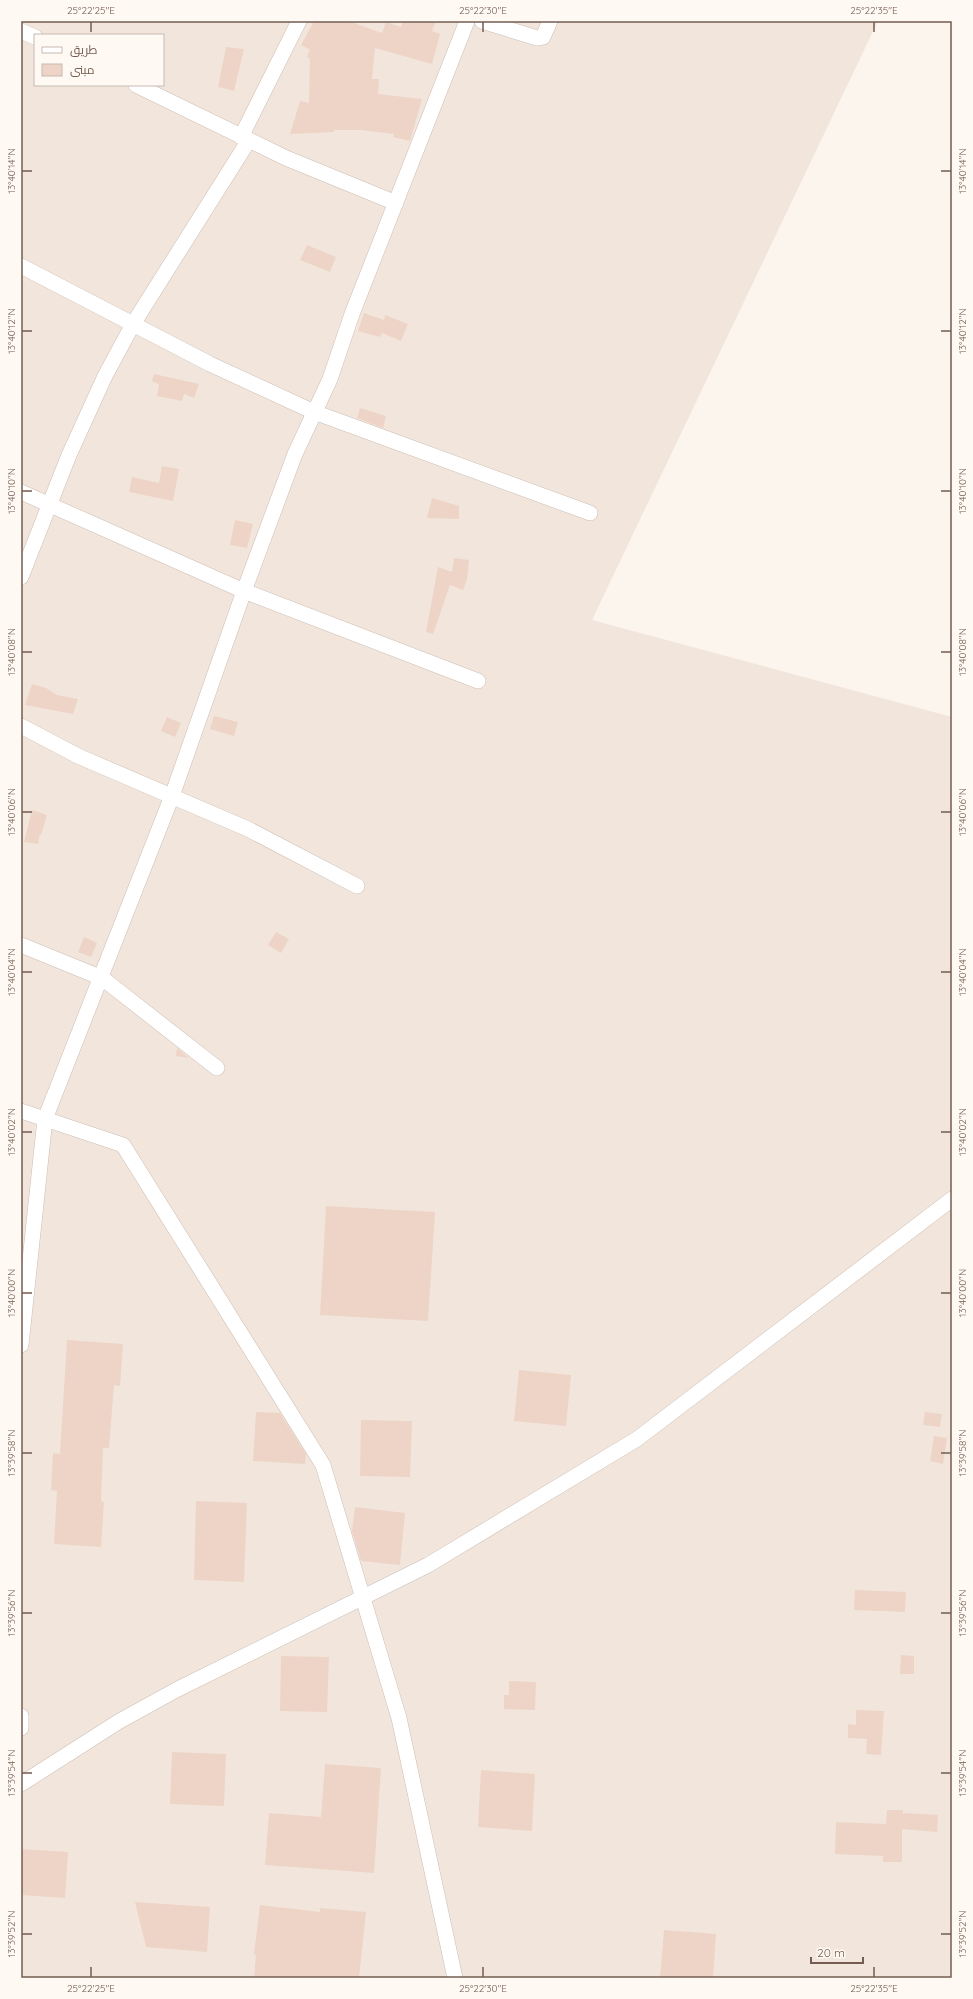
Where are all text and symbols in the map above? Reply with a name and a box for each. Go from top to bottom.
text: 25°22'25"E [67,4,115,17]
text: 25°22'30"E [459,4,507,17]
text: 25°22'35"E [850,4,898,17]
legend [34,34,164,86]
text: طريق [70,42,98,57]
text: مبنى [70,62,95,77]
text: 13°40'14"N [5,148,18,194]
text: 13°40'14"N [956,148,969,194]
text: 13°40'12"N [5,308,18,354]
text: 13°40'12"N [956,308,969,354]
text: 13°40'10"N [5,468,18,514]
text: 13°40'10"N [956,468,969,514]
text: 13°40'08"N [5,628,18,676]
text: 13°40'08"N [956,628,969,676]
text: 13°40'06"N [5,788,18,836]
text: 13°40'06"N [956,788,969,836]
text: 13°40'04"N [5,948,18,996]
text: 13°40'04"N [956,948,969,996]
text: 13°40'02"N [5,1108,18,1156]
text: 13°40'02"N [956,1108,969,1156]
text: 13°40'00"N [5,1269,18,1317]
text: 13°40'00"N [956,1269,969,1317]
text: 13°39'58"N [5,1430,18,1476]
text: 13°39'58"N [956,1430,969,1476]
text: 13°39'56"N [5,1590,18,1636]
text: 13°39'56"N [956,1590,969,1636]
text: 13°39'54"N [5,1750,18,1796]
text: 13°39'54"N [956,1750,969,1796]
text: 13°39'52"N [5,1910,18,1958]
text: 13°39'52"N [956,1910,969,1958]
scale bar [811,1939,863,1965]
text: 20 m [817,1945,845,1960]
text: 25°22'25"E [67,1982,115,1995]
text: 25°22'30"E [459,1982,507,1995]
text: 25°22'35"E [850,1982,898,1995]

